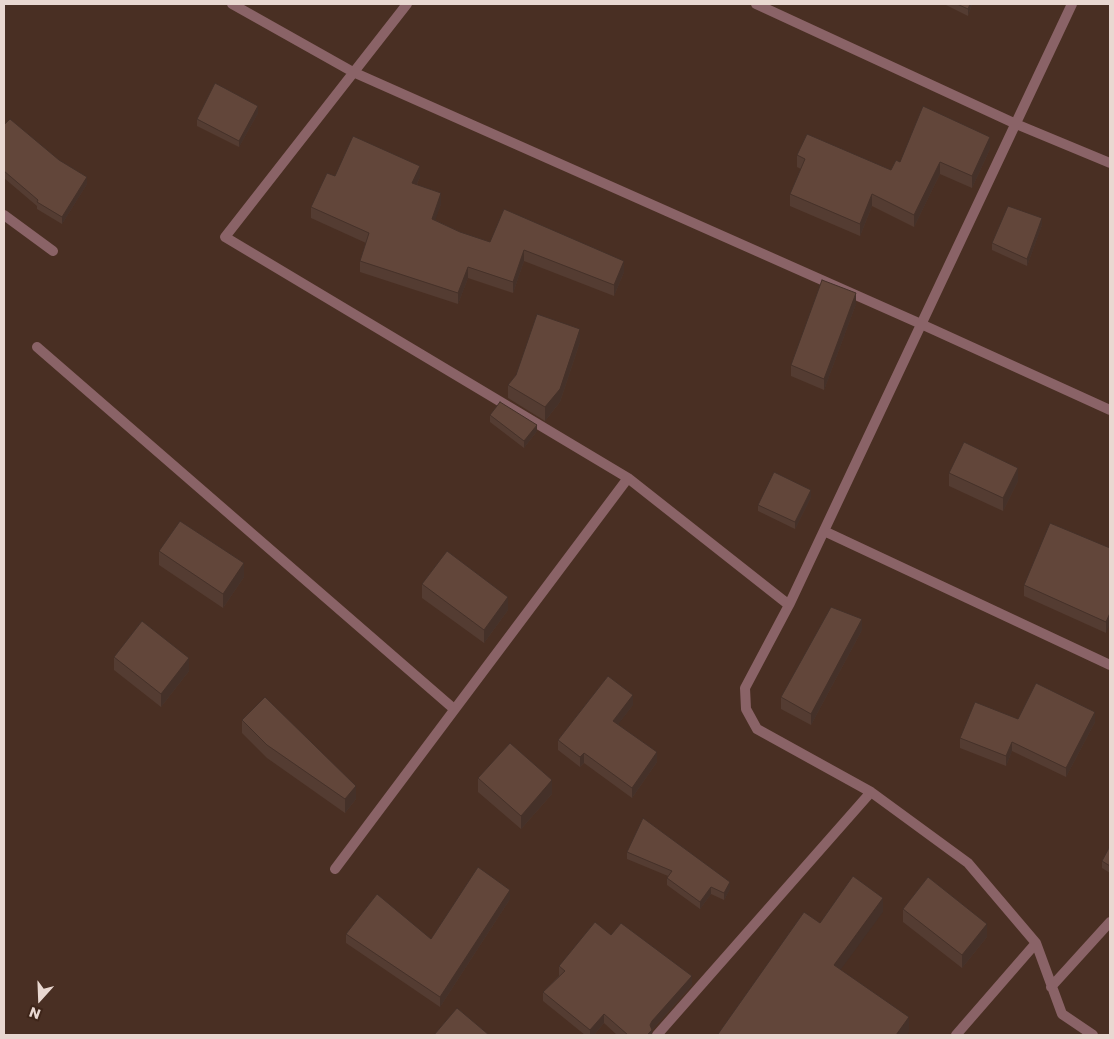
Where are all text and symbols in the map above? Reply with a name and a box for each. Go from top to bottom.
north arrow [15,974,65,1024]
text: N [27,1002,43,1024]

